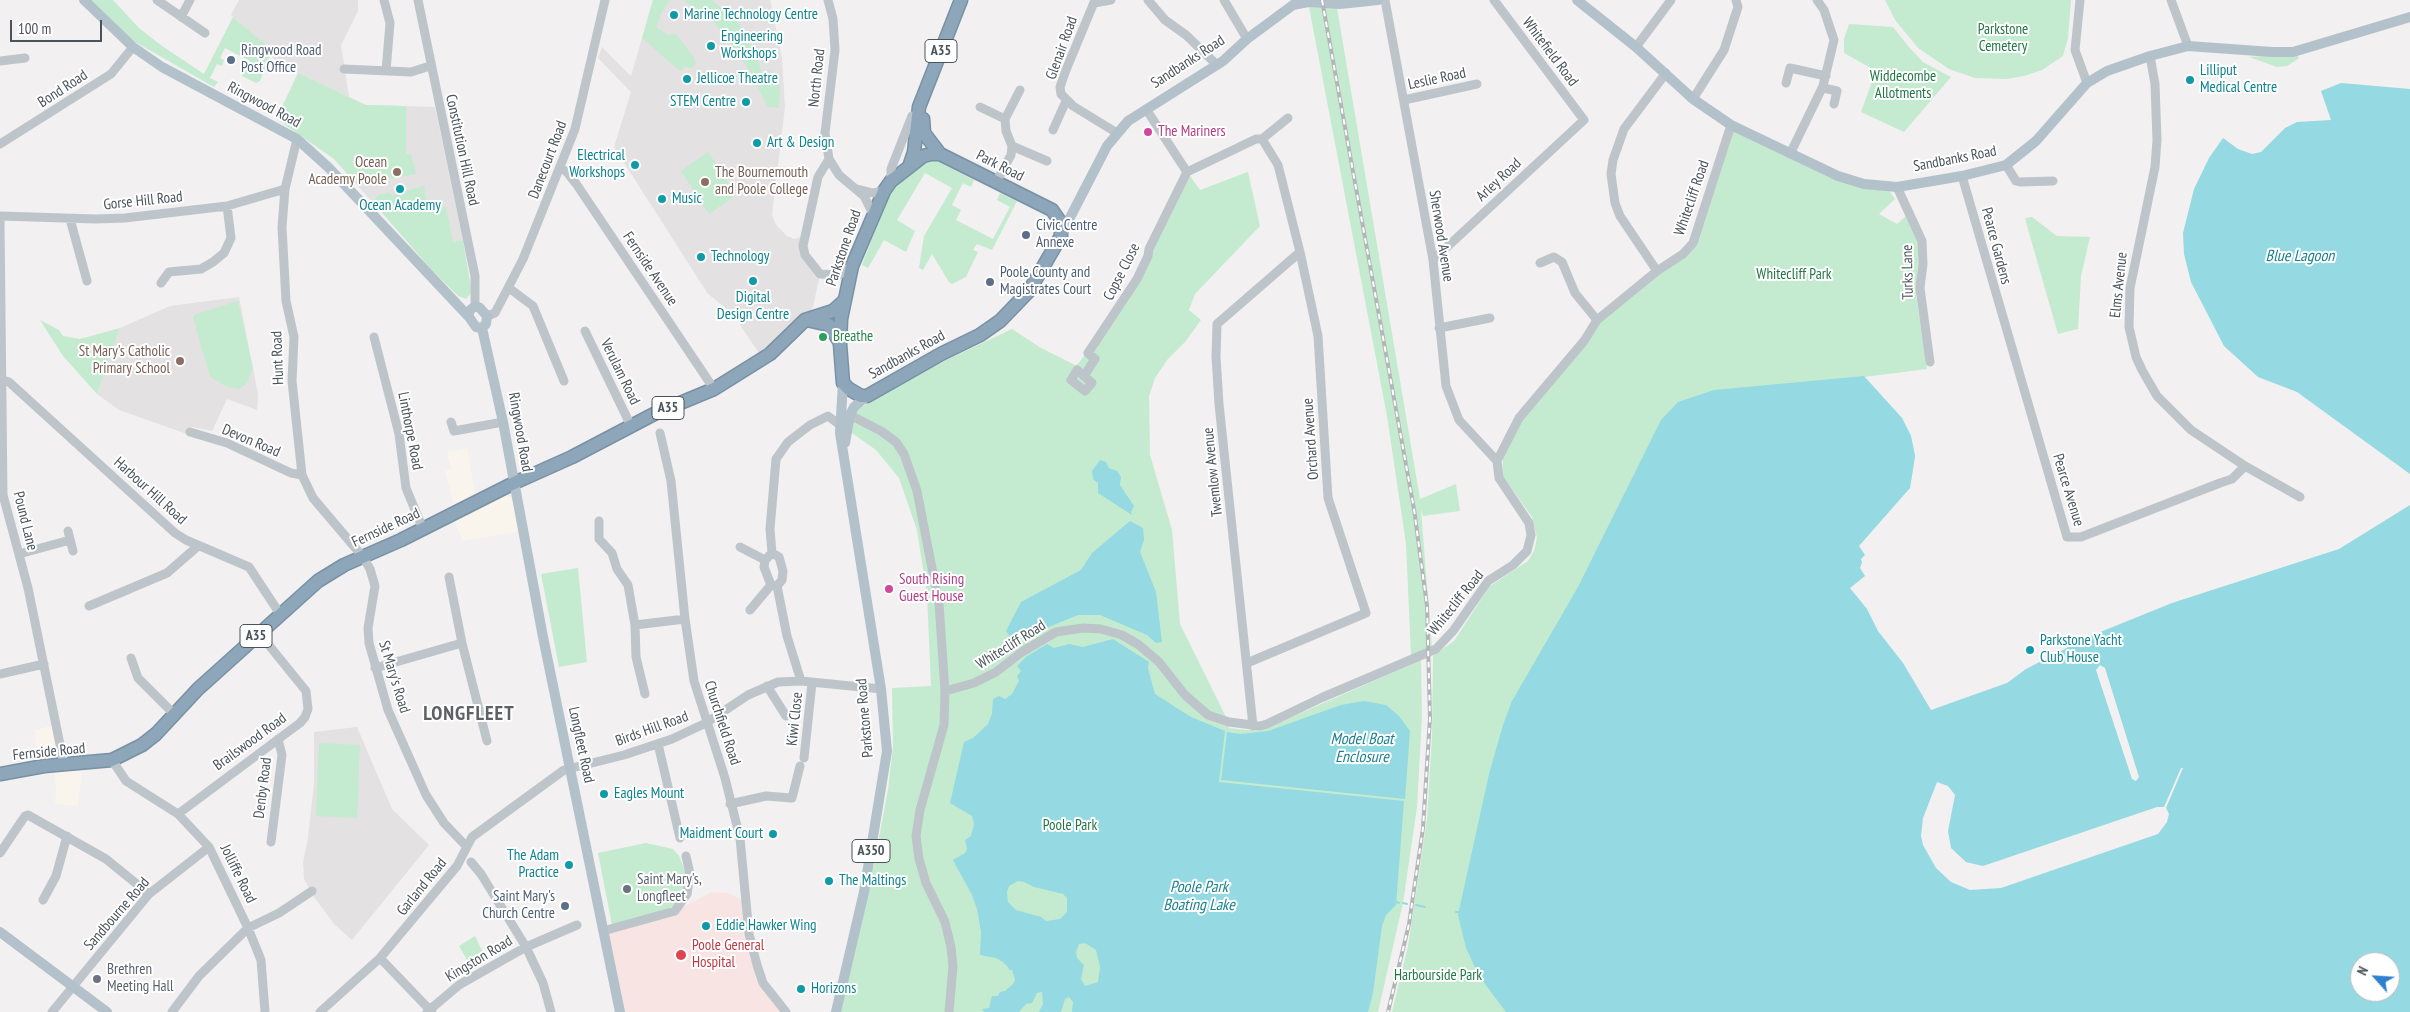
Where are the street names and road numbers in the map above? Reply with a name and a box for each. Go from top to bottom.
street label: Glenair Road [1042,14,1082,82]
street label: Whitefield Road [1518,14,1582,90]
street label: Sandbanks Road [1148,32,1228,92]
road number: A35 [925,40,957,62]
street label: North Road [805,48,829,108]
street label: Leslie Road [1406,64,1468,94]
street label: Bond Road [35,66,91,112]
street label: Ringwood Road [224,78,304,132]
street label: Constitution Hill Road [441,93,483,207]
street label: Danecourt Road [525,119,571,201]
street label: Sandbanks Road [1912,142,1998,176]
street label: Park Road [973,146,1027,186]
street label: Arley Road [1473,155,1525,205]
street label: Whitecliff Road [1671,158,1713,238]
street label: Gorse Hill Road [103,188,183,214]
street label: Sherwood Avenue [1425,189,1457,283]
street label: Pearce Gardens [1977,206,2015,286]
street label: Parkstone Road [823,208,865,288]
street label: Fernside Avenue [619,229,681,309]
street label: Copse Close [1100,240,1144,304]
street label: Turks Lane [1899,244,1917,300]
street label: Elms Avenue [2107,251,2131,319]
street label: Sandbanks Road [866,327,948,383]
street label: Hunt Road [268,331,288,385]
street label: Verulam Road [596,336,644,408]
street label: Linthorpe Road [394,391,426,471]
street label: Ringwood Road [504,391,536,473]
road number: A35 [652,396,684,419]
street label: Orchard Avenue [1299,397,1323,481]
street label: Devon Road [219,421,283,461]
street label: Twemlow Avenue [1199,426,1227,518]
street label: Pearce Avenue [2048,451,2088,529]
street label: Harbour Hill Road [110,454,190,528]
street label: Pound Lane [9,490,41,552]
street label: Fernside Road [349,504,423,552]
street label: Whitecliff Road [1424,567,1488,639]
street label: Whitecliff Road [973,617,1049,673]
road number: A35 [240,624,272,648]
street label: St Mary's Road [374,639,414,715]
street label: Parkstone Road [853,678,877,758]
street label: Churchfield Road [700,679,744,767]
street label: Kiwi Close [783,691,807,747]
street label: Longfleet Road [564,705,598,785]
street label: Birds Hill Road [613,708,691,750]
street label: Brailswood Road [210,709,290,775]
street label: Fernside Road [12,739,86,765]
street label: Denby Road [250,756,276,820]
road number: A350 [852,839,890,862]
street label: Jolliffe Road [216,842,260,906]
street label: Garland Road [393,855,451,919]
street label: Sandbourne Road [80,874,154,954]
street label: Kingston Road [442,932,516,986]

